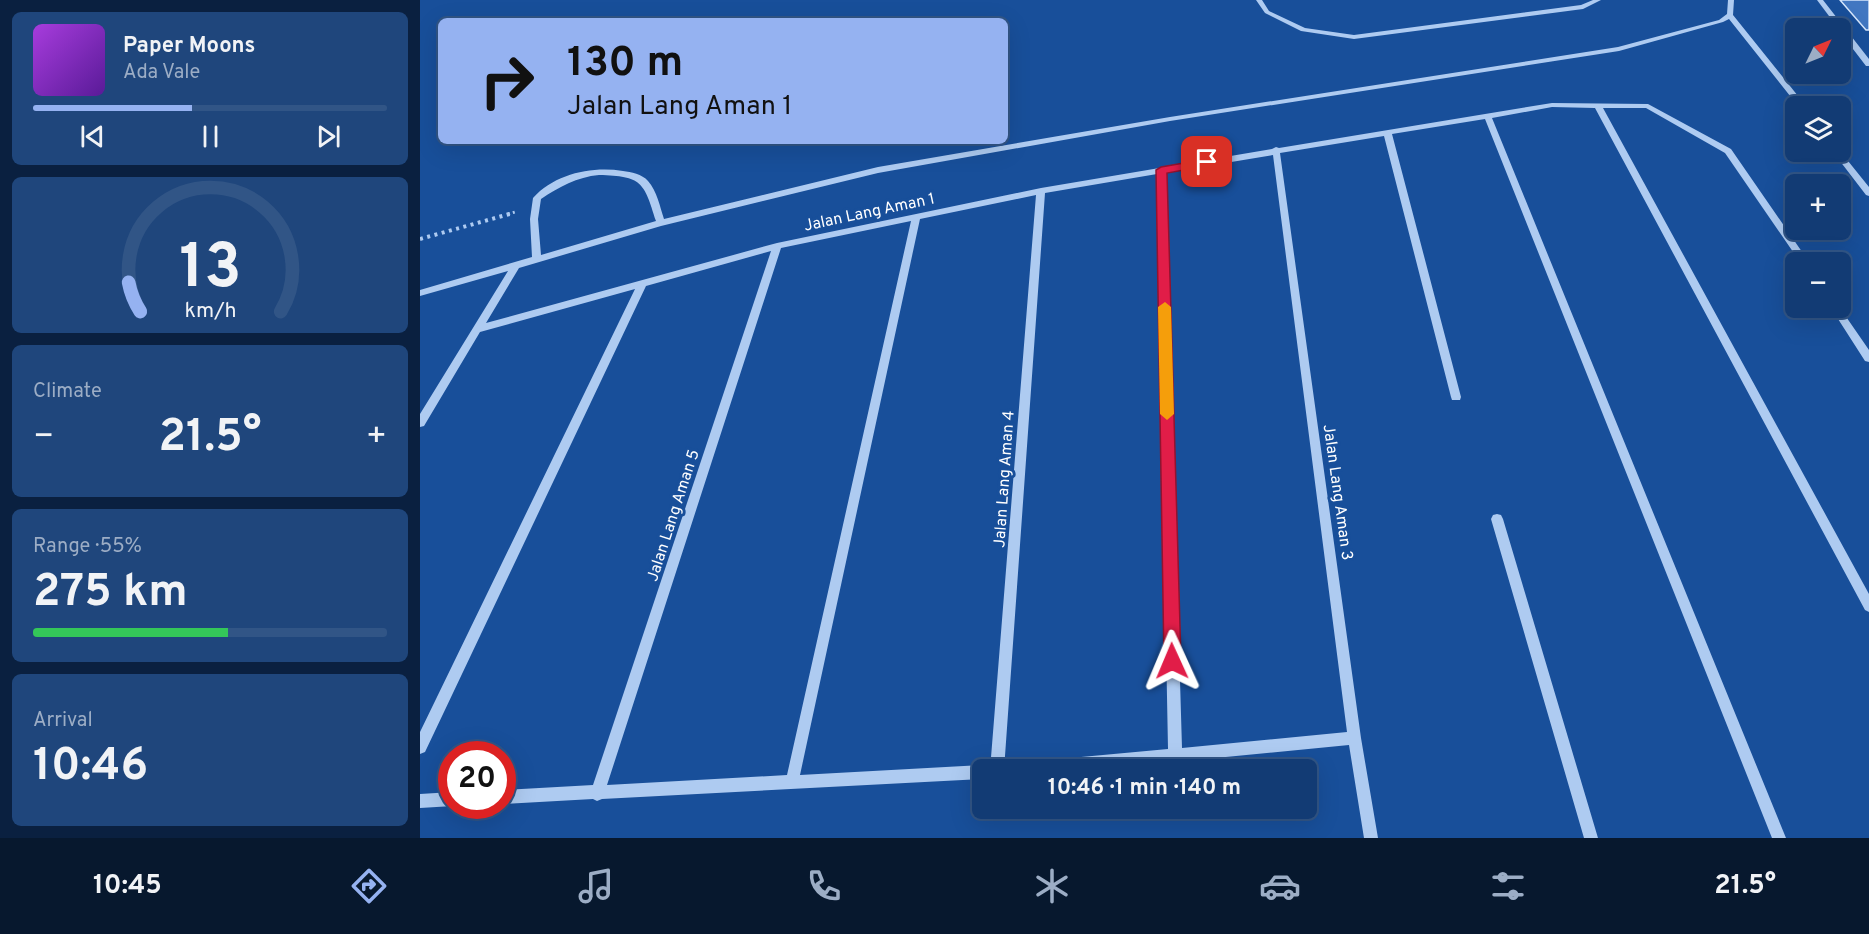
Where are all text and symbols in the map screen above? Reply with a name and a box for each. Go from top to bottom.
north arrow [1785,18,1851,84]
map controls [1785,18,1851,318]
text: Paper Moons [123,33,255,60]
text: 130 m [567,38,683,91]
icon: right [468,42,546,120]
text: Ada Vale [123,60,200,86]
text: Jalan Lang Aman 1 [567,90,792,124]
button: layers [1785,96,1851,162]
icon: previous [76,120,109,153]
icon: pause [194,120,227,153]
icon: next [312,120,345,153]
pin [1181,136,1232,187]
icon: arrive [1190,145,1223,178]
button: + [1785,174,1851,240]
street label: Jalan Lang Aman 1 [802,189,937,237]
text: 13 [179,231,241,310]
button: − [1785,252,1851,318]
text: km/h [184,298,236,325]
text: Climate [33,379,102,405]
text: 21.5° [159,410,261,467]
street label: Jalan Lang Aman 4 [990,410,1020,548]
text: − [33,417,54,459]
text: + [366,417,387,459]
street label: Jalan Lang Aman 3 [1318,423,1356,562]
street label: Jalan Lang Aman 5 [643,447,705,584]
text: Range · 55% [33,534,142,560]
text: 275 km [33,565,188,622]
position arrow [1140,629,1204,693]
text: Arrival [33,708,93,734]
text: 10:46 [33,739,148,796]
speed limit sign: 20 [438,741,516,819]
text: 10:46 · 1 min · 140 m [1048,775,1241,802]
icon: directions [348,865,390,907]
icon: music [575,865,617,907]
icon: phone [803,865,845,907]
icon: climate [1031,865,1073,907]
icon: car [1259,865,1301,907]
icon: filters [1487,865,1529,907]
text: 10:45 [93,869,162,903]
text: 21.5° [1714,869,1776,903]

